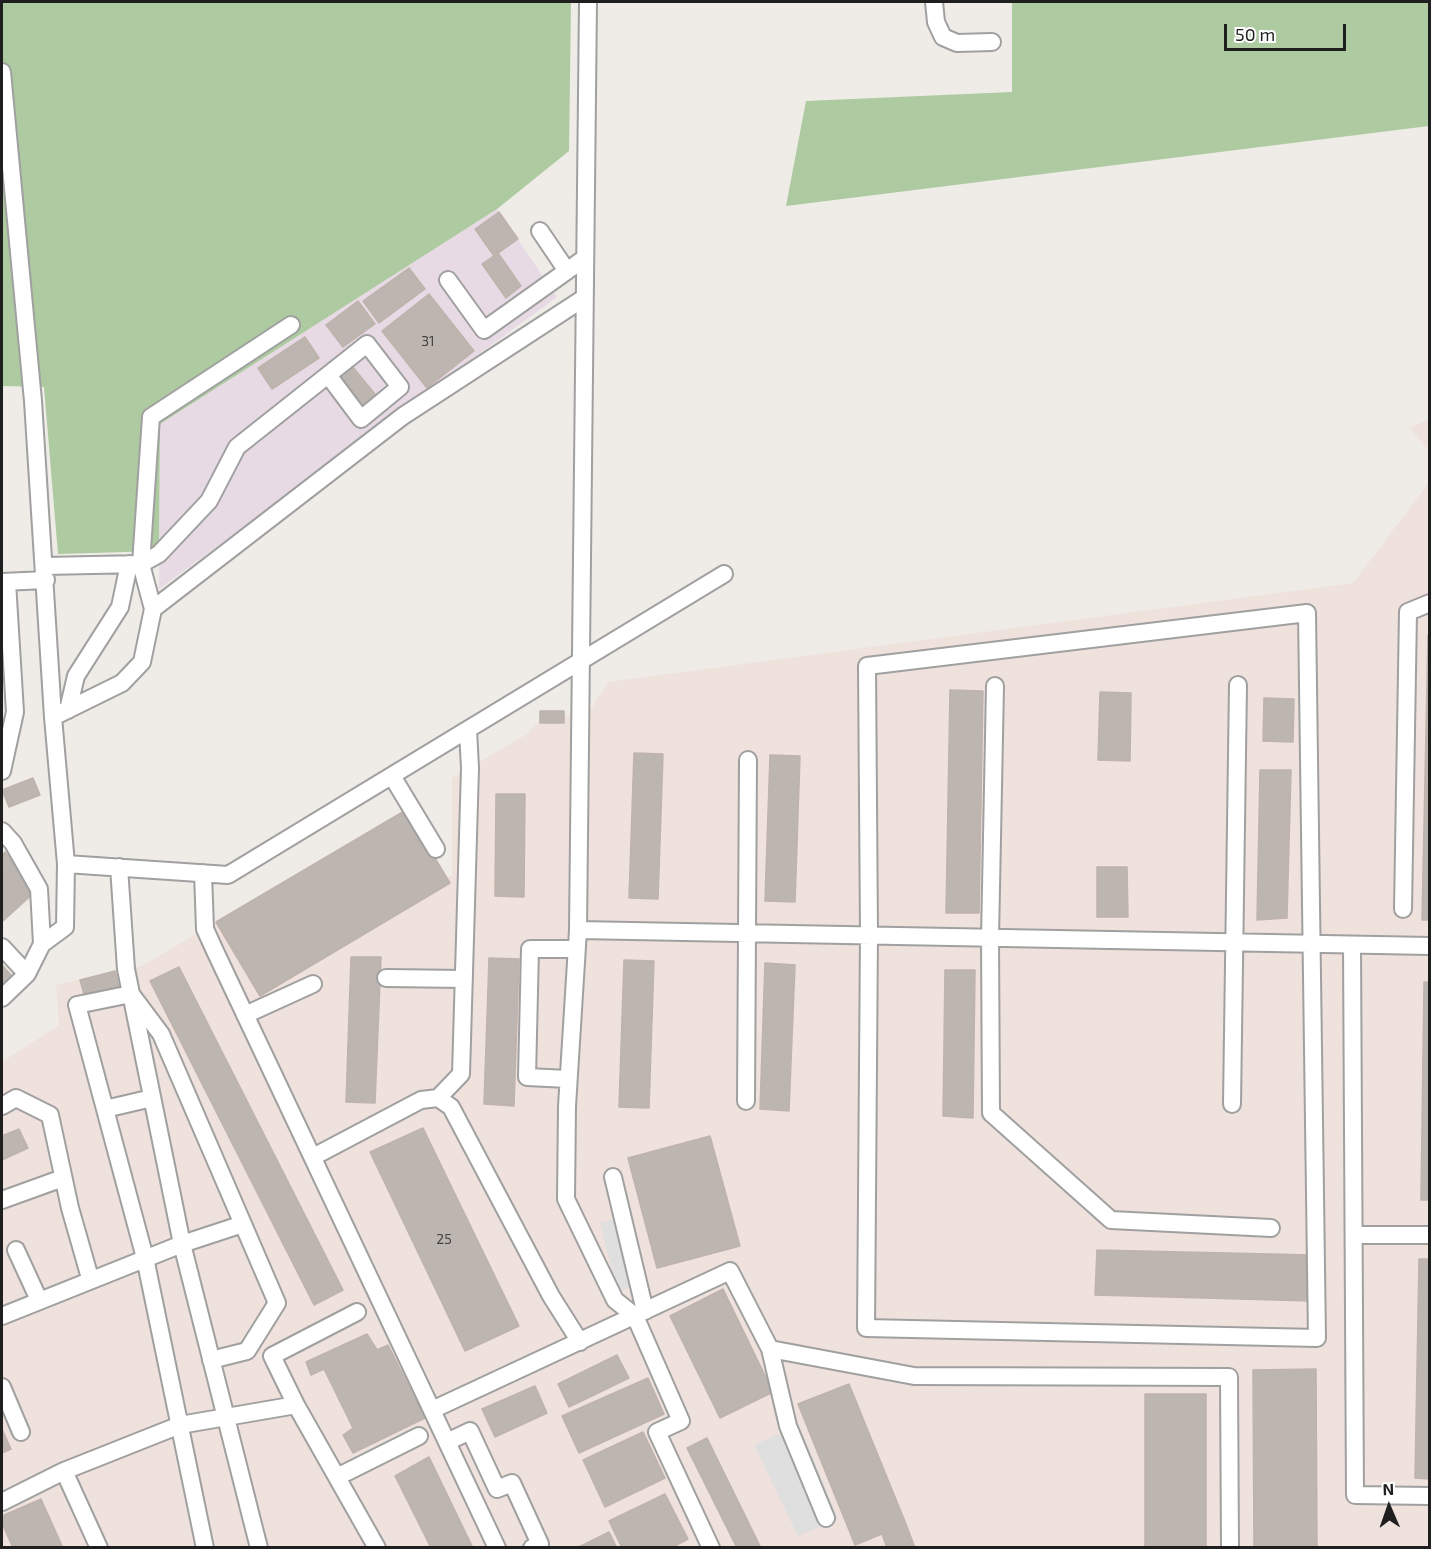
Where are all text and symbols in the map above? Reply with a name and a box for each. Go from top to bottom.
scale bar [1227,12,1348,50]
text: 50 m [1235,23,1275,45]
house number: 31 [421,333,435,349]
house number: 25 [436,1231,452,1247]
north arrow [1359,1477,1419,1537]
text: N [1382,1479,1394,1498]

